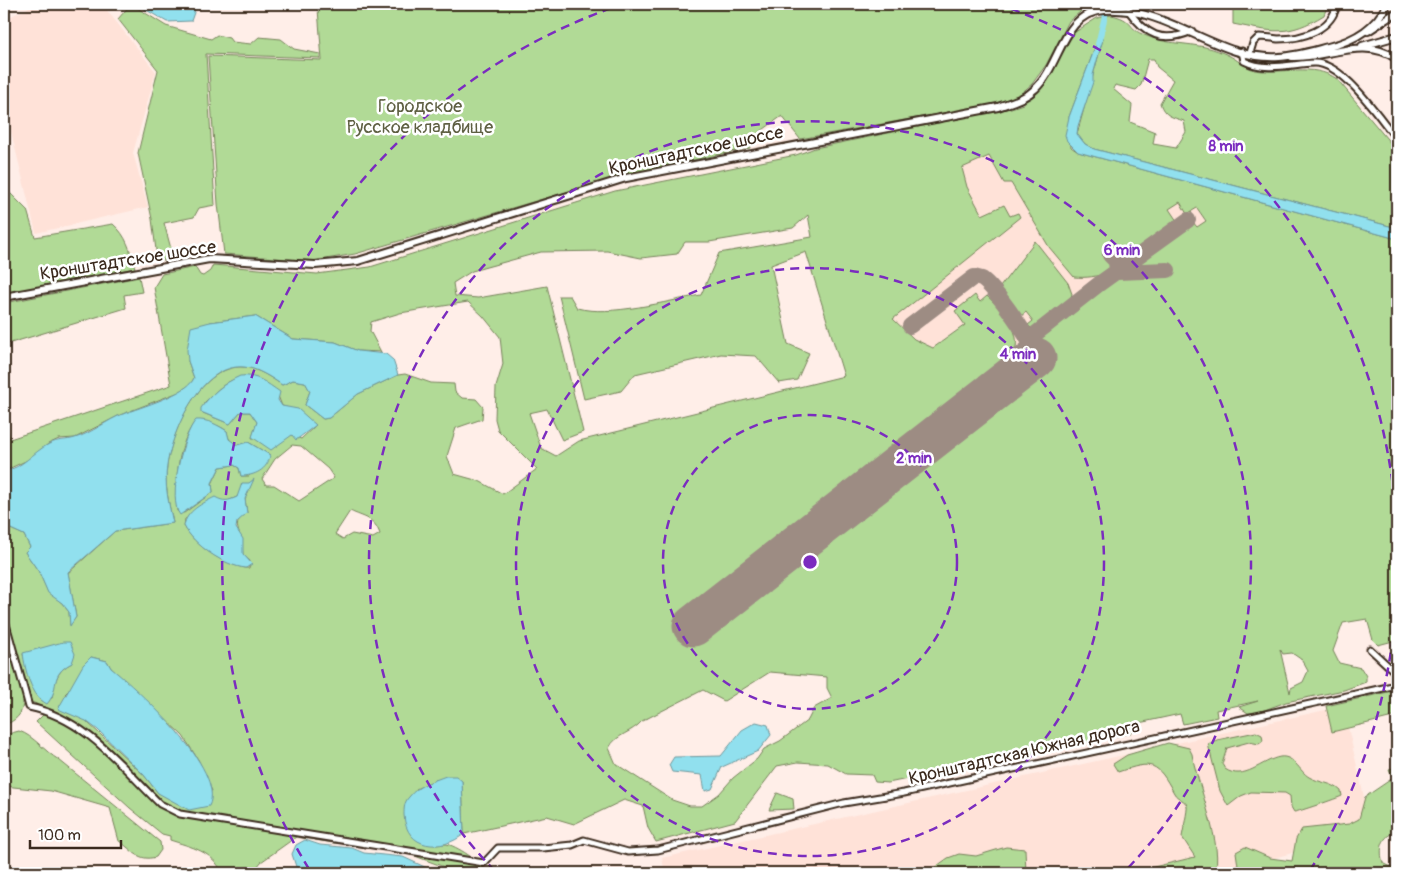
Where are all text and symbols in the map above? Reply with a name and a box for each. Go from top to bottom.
park label: Городское Русское кладбище [347,95,493,139]
street label: Кронштадтское шоссе [607,121,786,180]
text: 8 min [1208,137,1244,156]
street label: Кронштадтское шоссе [38,235,218,286]
text: 6 min [1104,241,1141,260]
text: 4 min [1000,345,1037,364]
text: 2 min [896,449,932,468]
centre of rings [801,553,819,571]
street label: Кронштадтская Южная дорога [906,715,1142,790]
scale bar [30,817,121,849]
text: 100 m [38,826,81,845]

